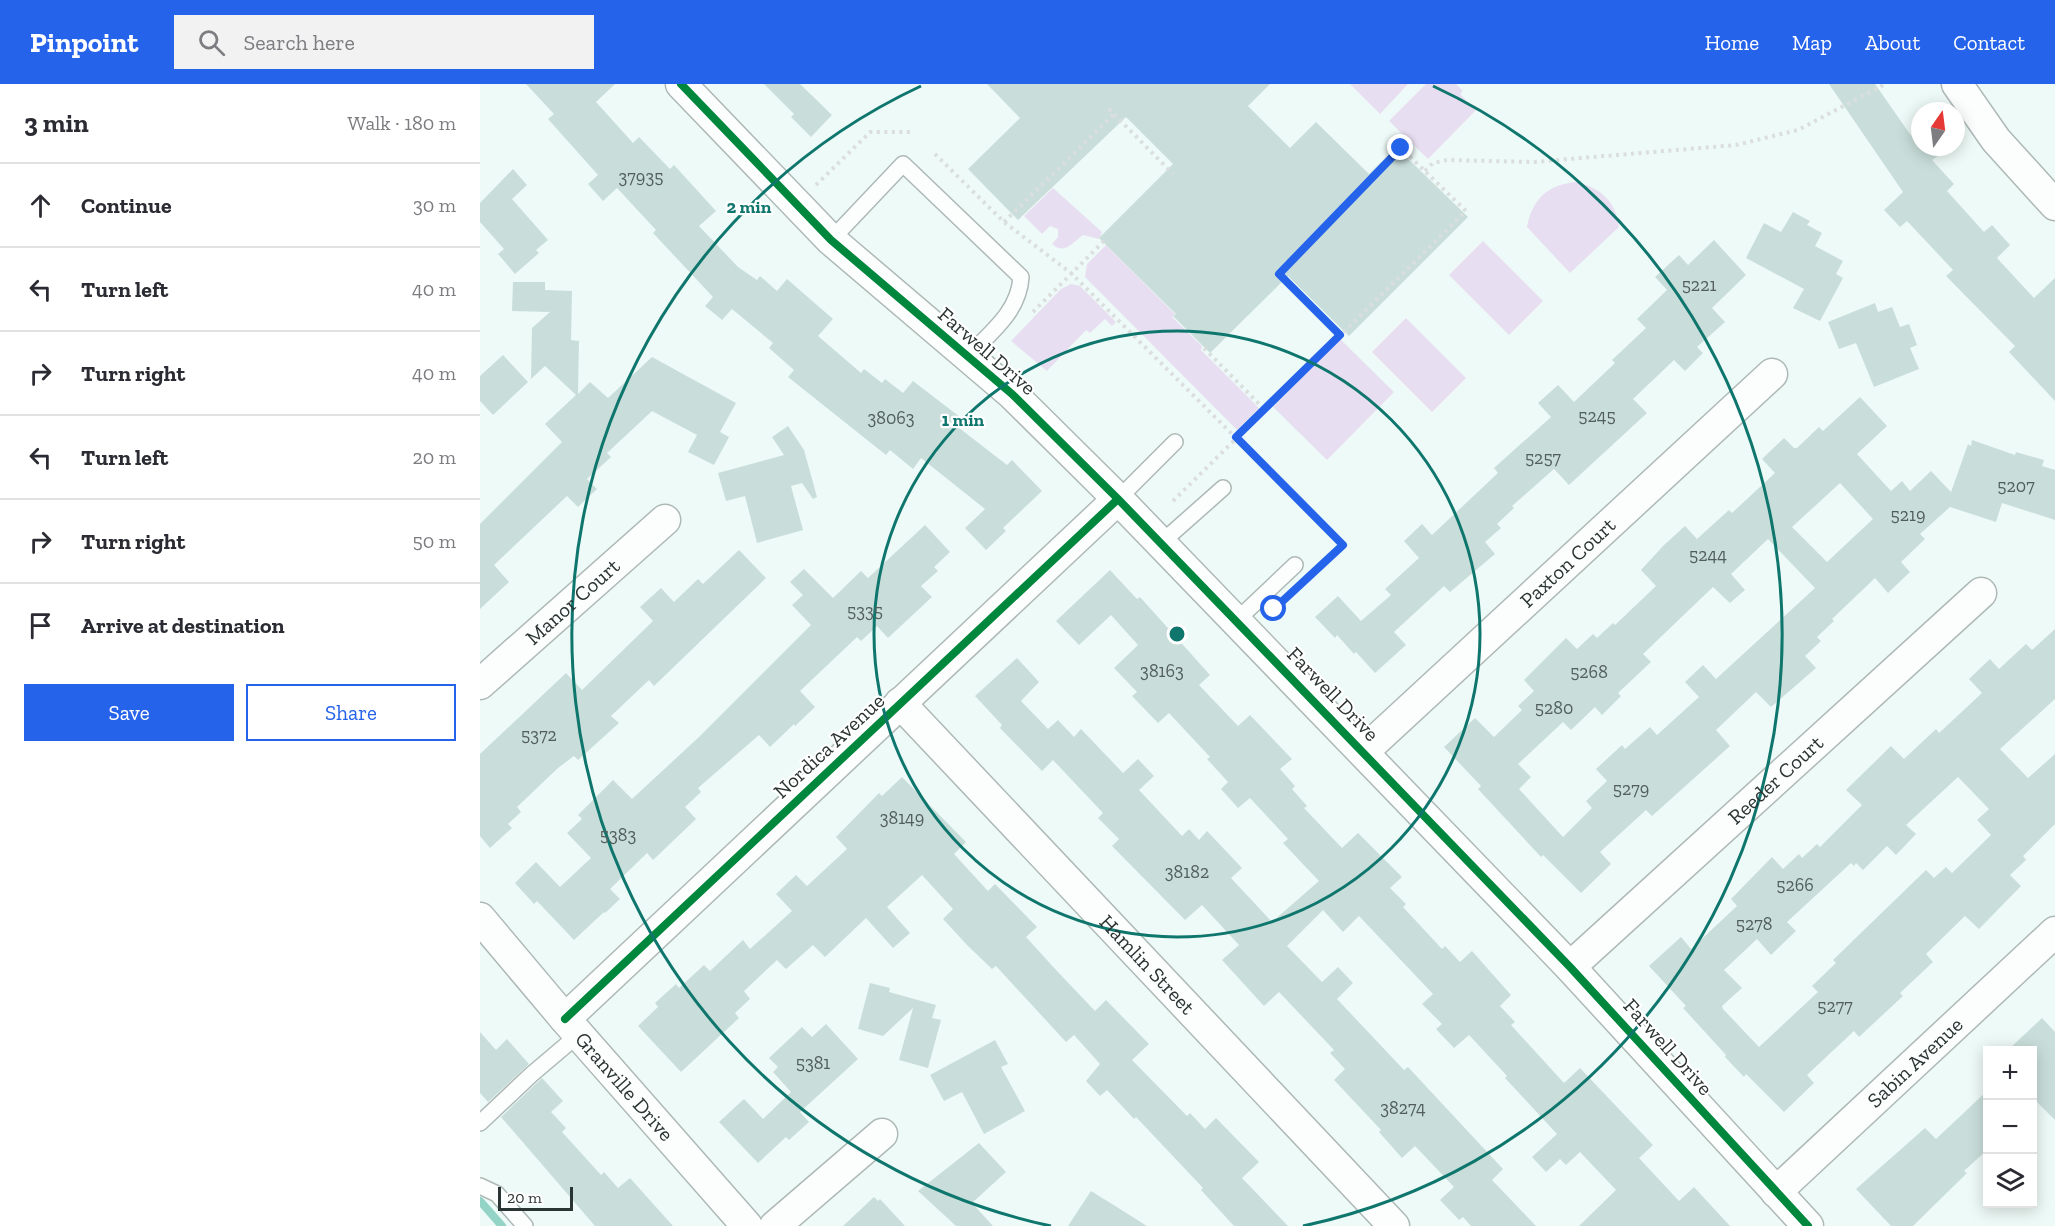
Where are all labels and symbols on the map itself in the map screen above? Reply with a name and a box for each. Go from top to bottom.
north arrow [1911,102,1965,156]
route end [1387,134,1413,160]
house number: 37935 [619,166,663,188]
text: 2 min [727,196,772,218]
house number: 5221 [1682,274,1716,296]
street label: Farwell Drive [933,301,1041,400]
house number: 5245 [1578,405,1616,427]
house number: 38063 [867,407,915,429]
text: 1 min [942,409,985,431]
house number: 5257 [1525,447,1562,469]
house number: 5207 [1997,475,2035,497]
house number: 5219 [1891,504,1925,526]
street label: Paxton Court [1515,512,1621,613]
house number: 5244 [1689,544,1727,566]
street label: Manor Court [520,553,625,650]
route start [1260,595,1286,621]
house number: 5335 [847,600,883,622]
centre of rings [1167,624,1187,644]
street label: Farwell Drive [1282,641,1385,746]
house number: 38163 [1140,660,1184,682]
house number: 5268 [1570,661,1608,683]
street label: Nordica Avenue [768,688,889,803]
house number: 5280 [1535,697,1573,719]
house number: 5372 [521,724,557,746]
street label: Reeder Court [1723,730,1828,829]
house number: 5279 [1613,778,1649,800]
house number: 38149 [880,807,924,829]
house number: 5383 [600,824,636,846]
house number: 38182 [1165,861,1209,883]
house number: 5266 [1776,874,1814,896]
street label: Hamlin Street [1095,909,1201,1019]
house number: 5278 [1736,913,1772,935]
street label: Farwell Drive [1618,993,1718,1100]
house number: 5277 [1817,995,1853,1017]
street label: Sabin Avenue [1862,1012,1968,1113]
street label: Granville Drive [570,1027,679,1146]
house number: 5381 [796,1052,830,1074]
house number: 38274 [1380,1097,1426,1119]
scale bar [498,1184,573,1212]

